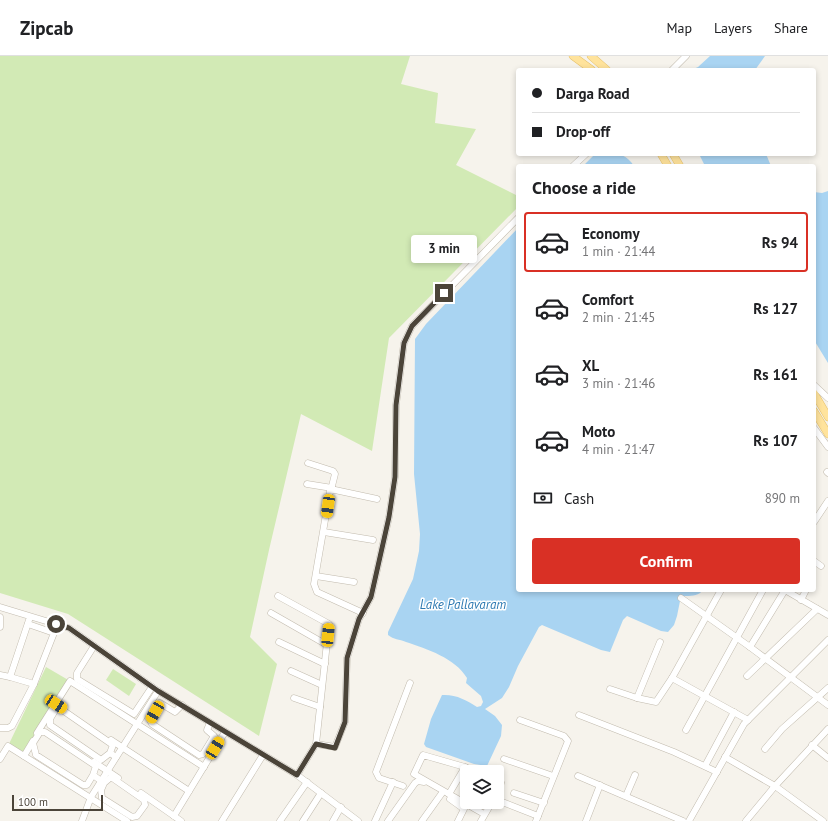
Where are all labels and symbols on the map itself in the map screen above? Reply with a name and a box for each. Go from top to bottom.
callout: 3 min [411,235,477,263]
route end [435,284,453,302]
car [320,493,336,519]
water label: Lake Pallavaram [420,596,506,613]
route start [47,615,65,633]
car [321,622,335,648]
car [43,692,69,716]
car [144,699,166,725]
car [204,735,226,761]
scale bar [12,793,103,812]

